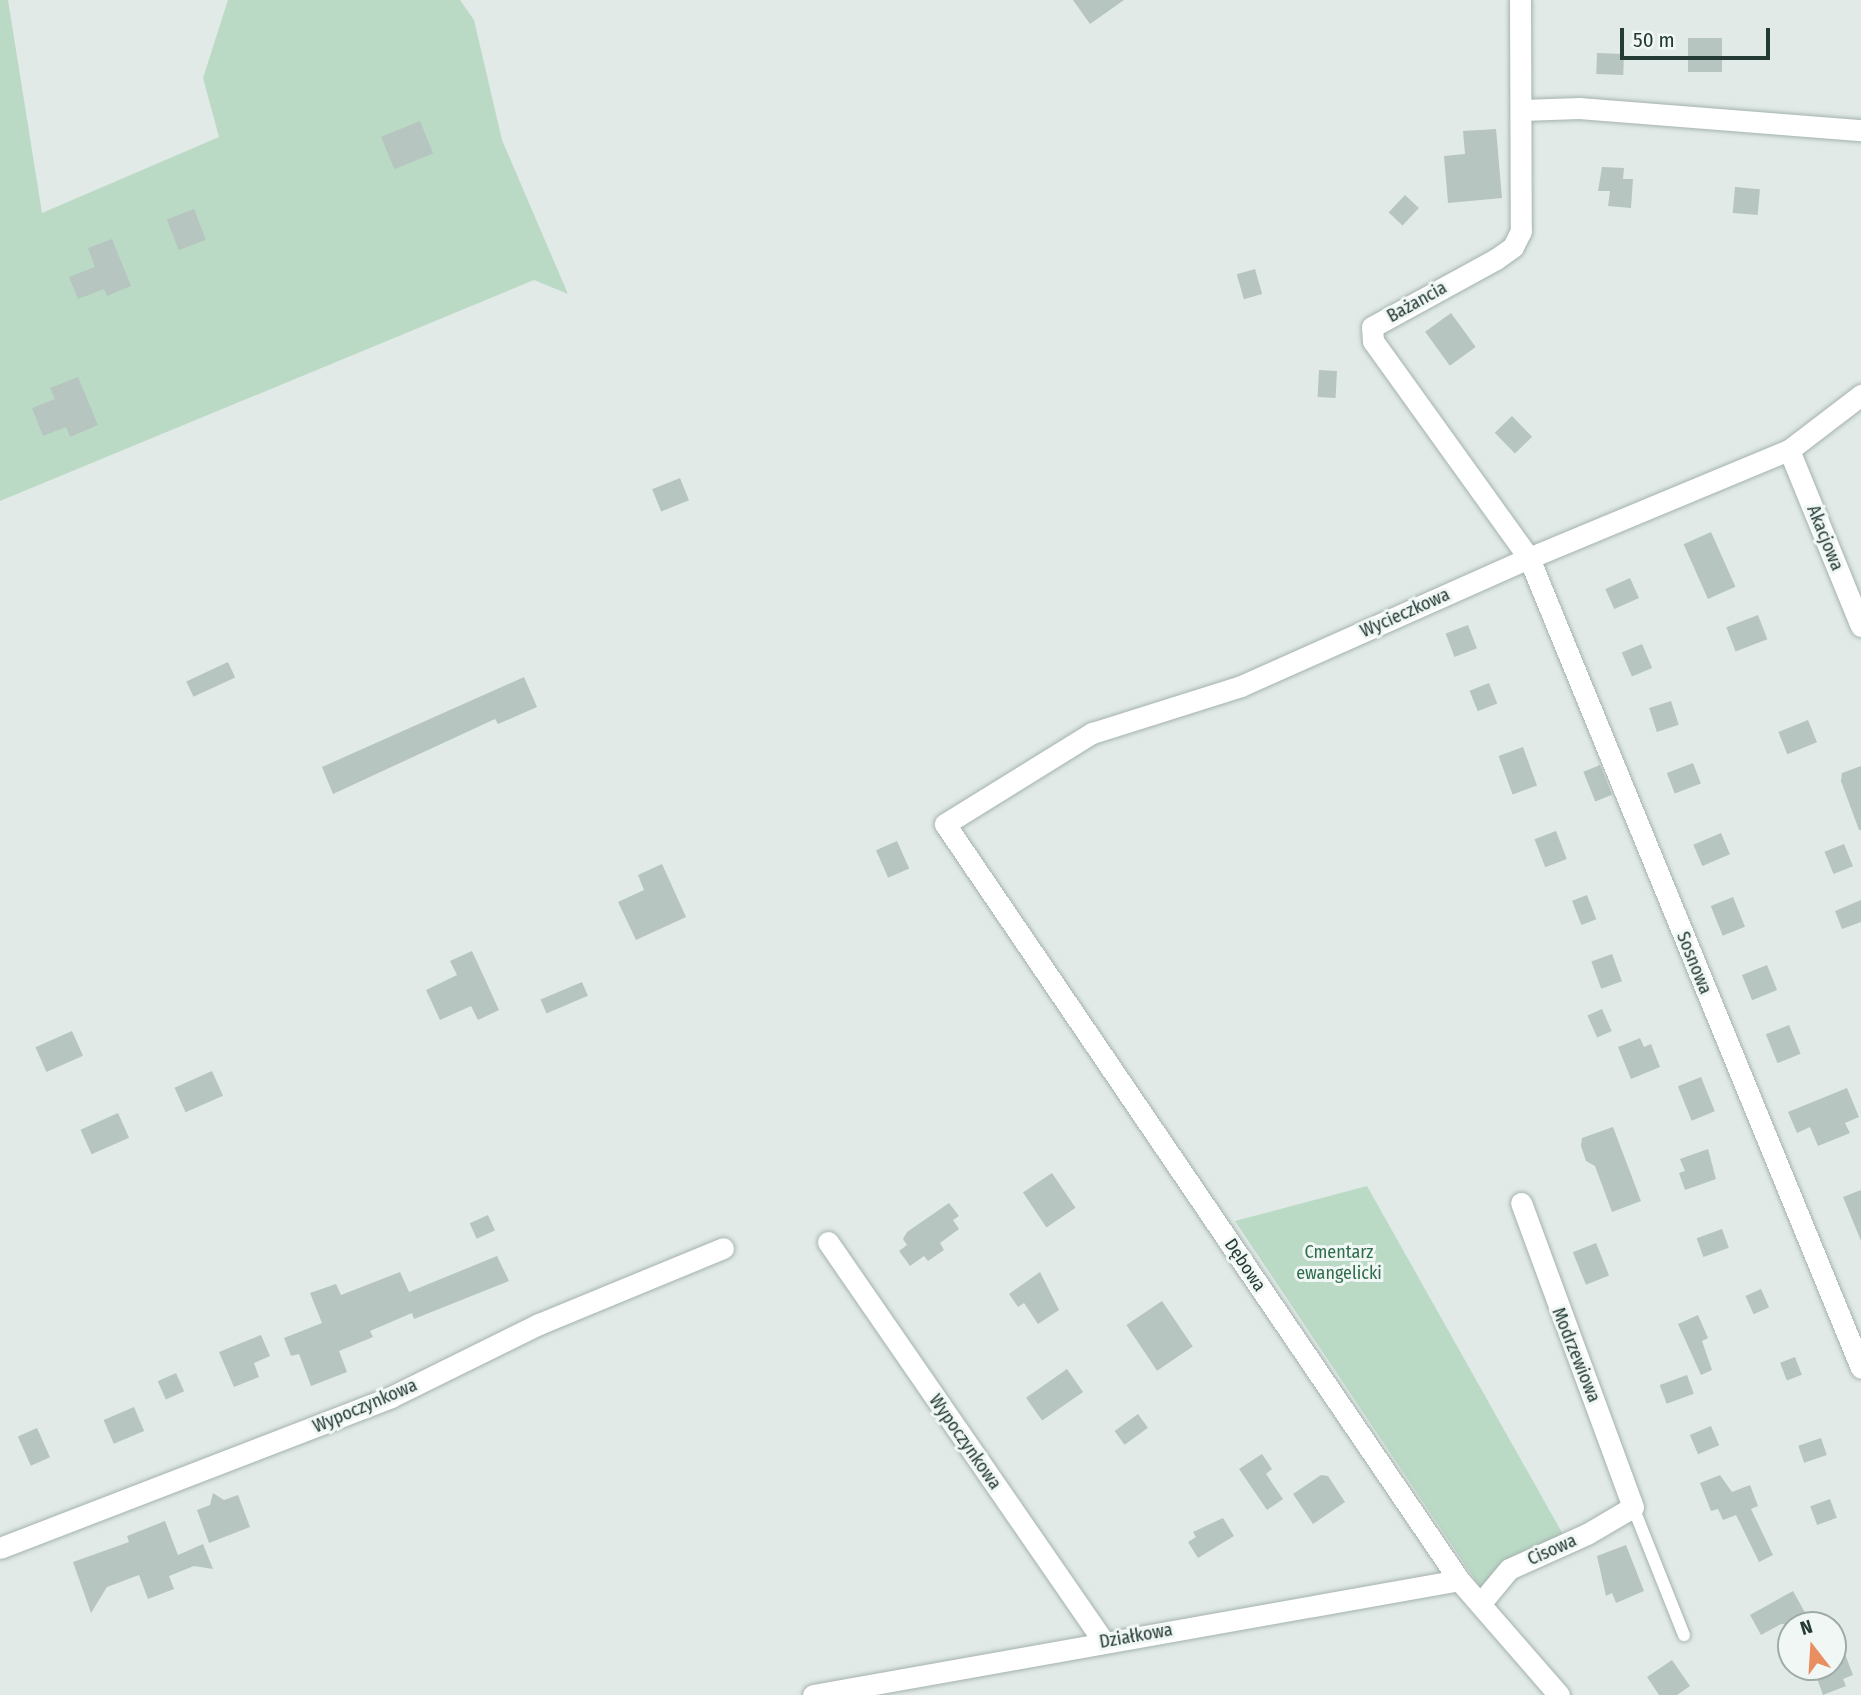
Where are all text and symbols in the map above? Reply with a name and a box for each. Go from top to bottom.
scale bar [1623,14,1773,58]
text: 50 m [1633,27,1675,53]
street label: Bażancia [1383,277,1451,327]
street label: Akacjowa [1802,502,1848,574]
street label: Wycieczkowa [1357,584,1453,642]
street label: Sosnowa [1672,929,1716,997]
street label: Dębowa [1220,1235,1270,1295]
park label: Cmentarz ewangelicki [1296,1242,1382,1284]
street label: Modrzewiowa [1547,1305,1605,1405]
street label: Wypoczynkowa [310,1374,420,1438]
street label: Wypoczynkowa [924,1390,1006,1494]
street label: Cisowa [1524,1530,1580,1570]
north arrow [1777,1611,1847,1681]
text: N [1797,1615,1815,1640]
street label: Działkowa [1098,1619,1174,1653]

